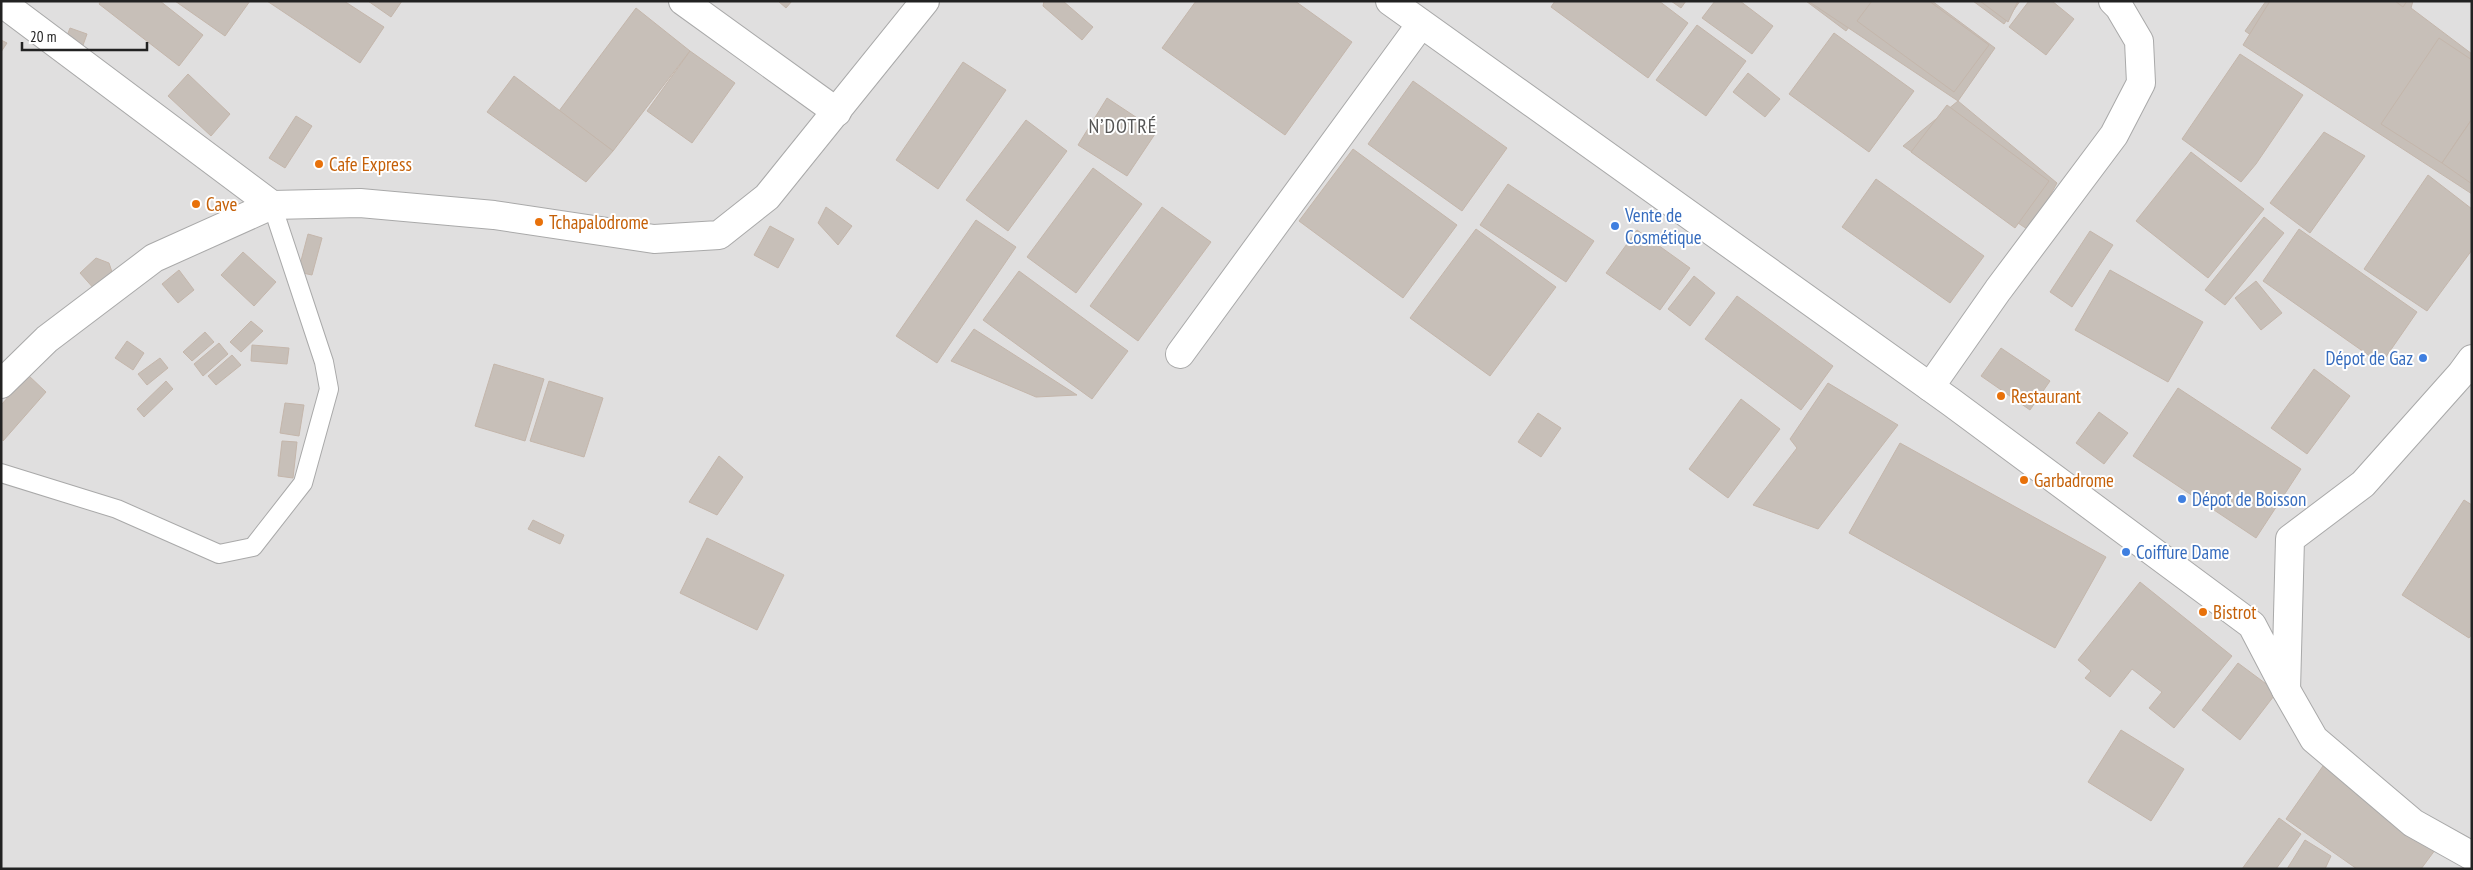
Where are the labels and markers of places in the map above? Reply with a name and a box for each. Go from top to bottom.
place label: Cafe Express [329,152,412,176]
marker: Cafe Express [313,158,325,170]
place label: Cave [206,192,237,216]
marker: Cave [190,198,202,210]
place label: Vente de Cosmétique [1624,203,1702,249]
place label: Tchapalodrome [549,210,649,234]
marker: Tchapalodrome [533,216,545,228]
marker: Vente de Cosmétique [1609,220,1621,232]
place label: Dépot de Gaz [2326,346,2413,370]
marker: Dépot de Gaz [2417,352,2429,364]
place label: Restaurant [2011,384,2082,408]
marker: Restaurant [1995,390,2007,402]
place label: Garbadrome [2034,468,2114,492]
marker: Garbadrome [2018,474,2030,486]
place label: Dépot de Boisson [2192,487,2306,511]
marker: Dépot de Boisson [2176,493,2188,505]
place label: Coiffure Dame [2136,540,2230,564]
marker: Coiffure Dame [2120,546,2132,558]
place label: Bistrot [2213,600,2257,624]
marker: Bistrot [2197,606,2209,618]

